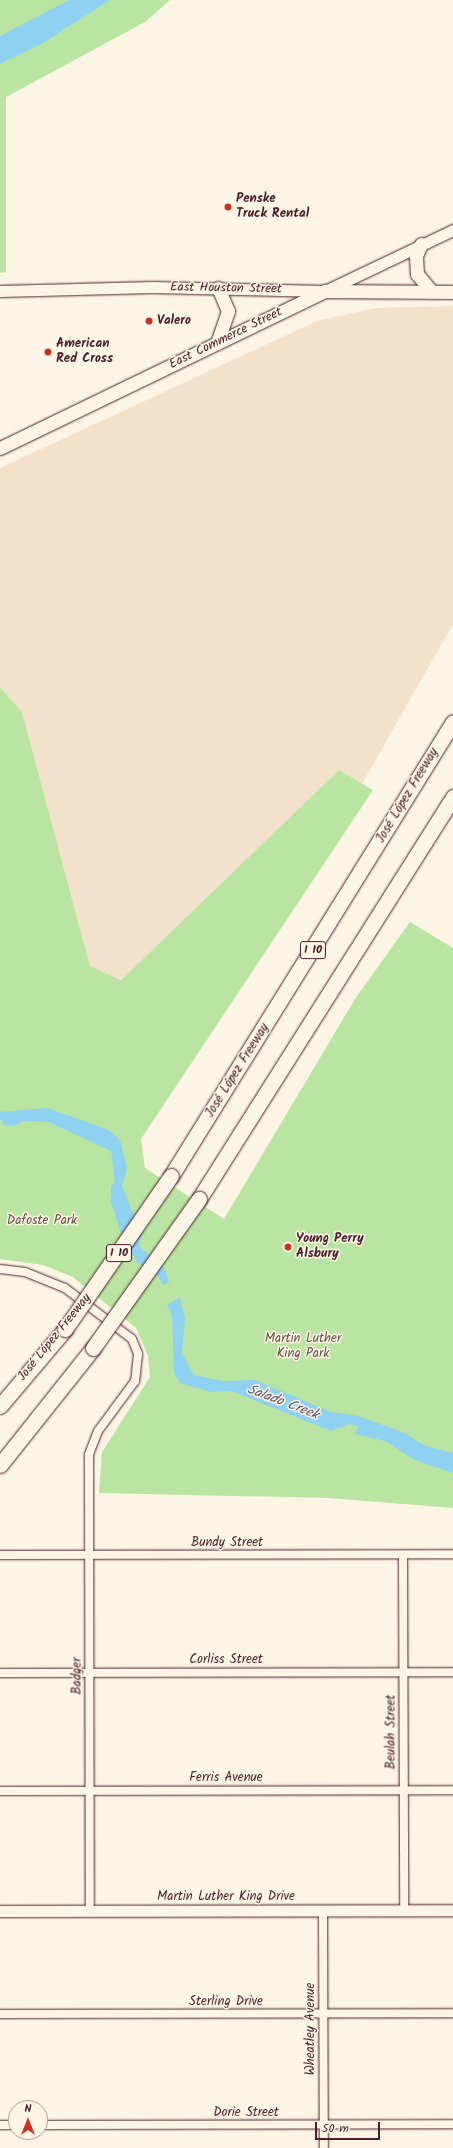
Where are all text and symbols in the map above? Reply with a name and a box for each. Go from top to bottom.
place label: Penske Truck Rental [236,192,309,223]
marker: Penske Truck Rental [223,202,233,212]
street label: East Houston Street [170,280,282,298]
street label: East Commerce Street [167,305,285,373]
place label: Valero [157,313,191,329]
marker: Valero [144,316,154,326]
place label: American Red Cross [56,337,113,368]
marker: American Red Cross [43,347,53,357]
street label: José López Freeway [373,746,443,846]
road number: I 10 [299,940,327,960]
street label: José López Freeway [203,1021,273,1121]
park label: Dafoste Park [7,1213,77,1229]
place label: Young Perry Alsbury [296,1232,364,1263]
marker: Young Perry Alsbury [283,1242,293,1252]
road number: I 10 [105,1243,133,1263]
street label: José López Freeway [15,1291,95,1385]
park label: Martin Luther King Park [265,1332,341,1363]
water label: Salado Creek [245,1381,321,1423]
street label: Bundy Street [191,1535,263,1551]
street label: Corliss Street [189,1652,263,1668]
street label: Badger [70,1657,86,1695]
street label: Beulah Street [384,1695,400,1769]
street label: Ferris Avenue [189,1770,263,1786]
street label: Martin Luther King Drive [157,1889,295,1905]
street label: Wheatley Avenue [303,1983,319,2075]
street label: Sterling Drive [189,1994,263,2010]
north arrow [8,2100,48,2140]
text: N [25,2100,31,2118]
street label: Dorie Street [213,2105,279,2121]
scale bar [317,2114,382,2140]
text: 50 m [322,2119,349,2138]

